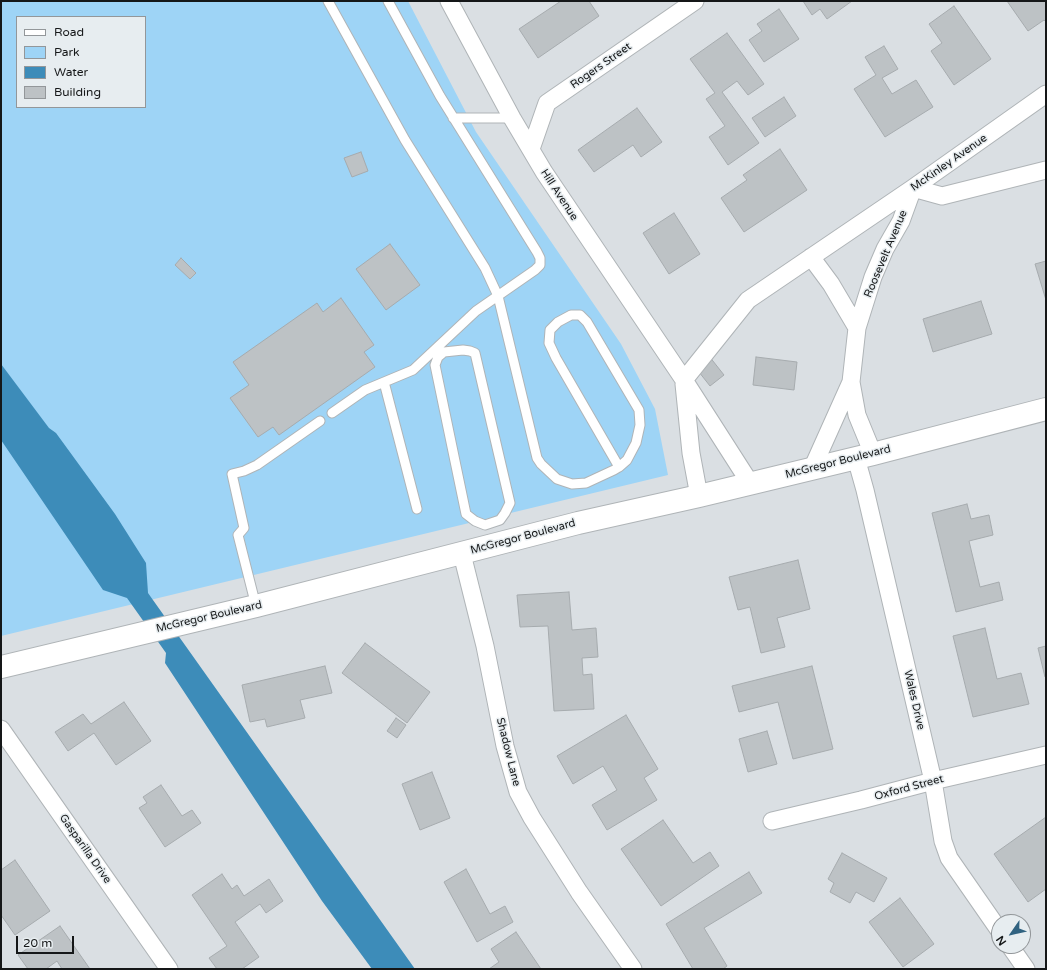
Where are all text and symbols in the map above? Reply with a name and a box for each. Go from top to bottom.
legend [16,16,146,108]
text: Road [54,25,84,39]
street label: Rogers Street [568,40,634,92]
text: Park [54,45,80,59]
text: Water [54,65,88,79]
text: Building [54,85,101,99]
street label: McKinley Avenue [908,132,990,194]
street label: Hill Avenue [537,167,581,223]
street label: Roosevelt Avenue [862,208,910,300]
street label: McGregor Boulevard [784,442,892,482]
street label: McGregor Boulevard [469,517,577,557]
street label: McGregor Boulevard [155,598,263,636]
street label: Wales Drive [901,669,927,731]
street label: Shadow Lane [493,716,523,788]
street label: Oxford Street [873,772,945,804]
street label: Gasparilla Drive [56,812,114,886]
north arrow [991,914,1031,954]
scale bar [18,928,76,954]
text: N [994,933,1009,948]
text: 20 m [23,936,52,950]

